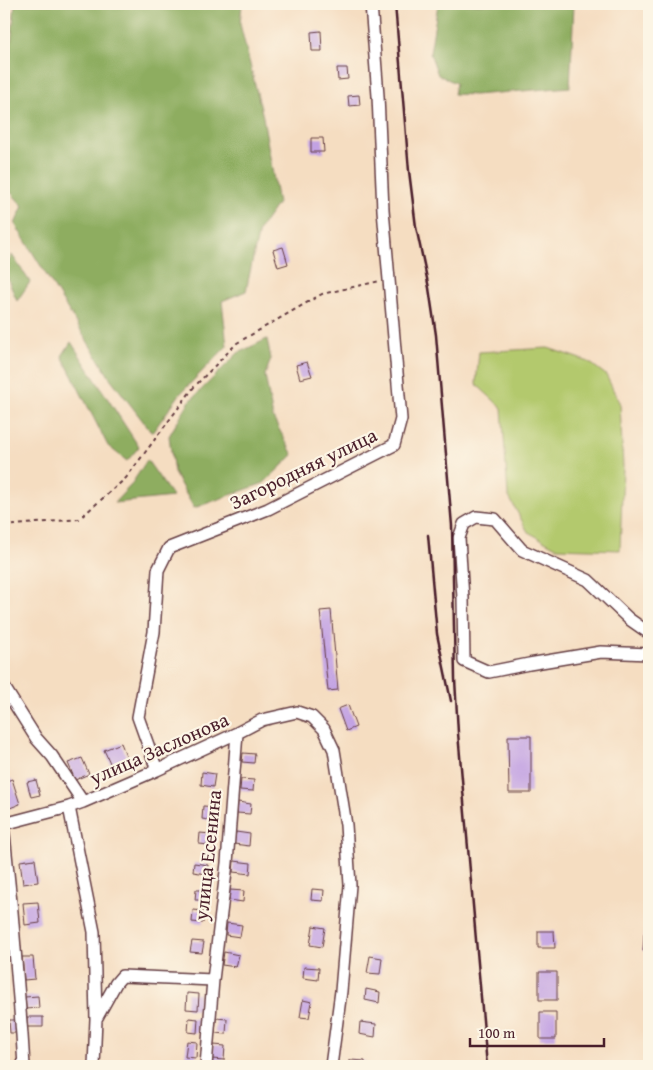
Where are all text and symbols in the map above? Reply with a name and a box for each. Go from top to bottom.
street label: Загородняя улица [224,420,382,516]
street label: улица Заслонова [84,704,234,792]
street label: улица Есенина [186,788,228,923]
scale bar [470,1015,604,1047]
text: 100 m [478,1022,516,1043]

